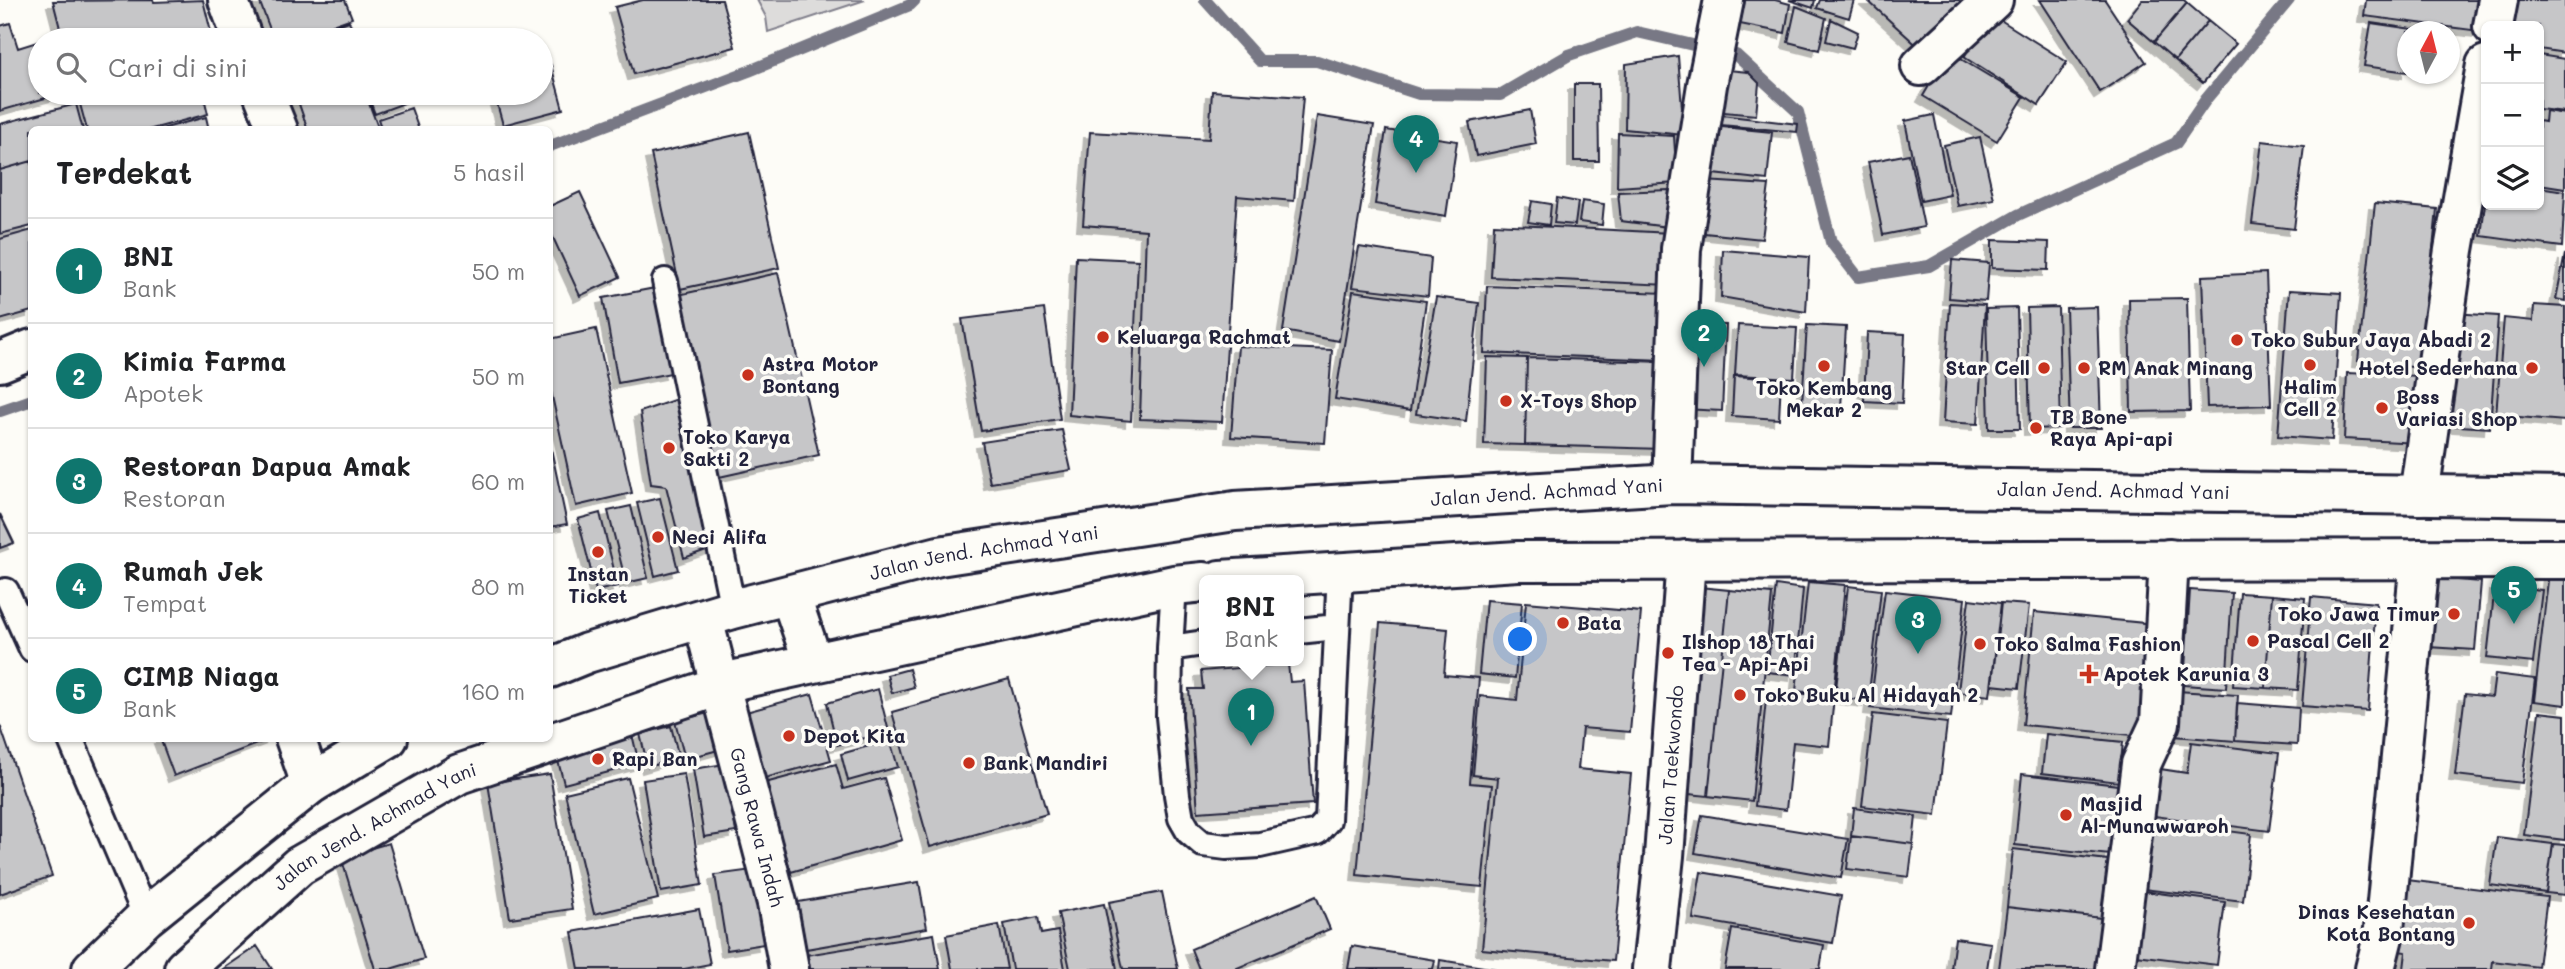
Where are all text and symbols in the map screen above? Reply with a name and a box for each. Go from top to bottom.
north arrow [2397,21,2460,84]
map controls [2481,21,2544,210]
button: + [2481,21,2544,84]
search box [28,28,553,105]
icon: search [52,48,90,86]
text: Cari di sini [108,50,248,84]
button: − [2481,84,2544,147]
pin: 4 [1393,115,1439,173]
button: layers [2481,147,2544,210]
text: Terdekat [56,152,192,192]
text: 5 hasil [453,157,525,187]
text: BNI [123,239,174,273]
text: 1 [74,256,84,286]
text: 50 m [472,256,525,286]
text: Bank [123,273,177,303]
pin: 2 [1681,309,1727,367]
place label: Keluarga Rachmat [1117,324,1291,349]
place label: Toko Subur Jaya Abadi 2 [2251,327,2491,352]
marker: Keluarga Rachmat [1095,329,1111,345]
marker: Toko Subur Jaya Abadi 2 [2229,332,2245,348]
text: Kimia Farma [123,344,286,378]
place label: Astra Motor Bontang [762,351,879,398]
place label: Star Cell [1946,355,2030,380]
place label: RM Anak Minang [2098,355,2253,380]
place label: Hotel Sederhana [2358,355,2518,380]
marker: Halim Cell 2 [2302,357,2318,373]
marker: Toko Kembang Mekar 2 [1816,358,1832,374]
marker: Star Cell [2036,360,2052,376]
marker: RM Anak Minang [2076,360,2092,376]
marker: Hotel Sederhana [2524,360,2540,376]
text: 2 [73,361,85,391]
text: 50 m [472,361,525,391]
marker: Astra Motor Bontang [740,367,756,383]
place label: Halim Cell 2 [2283,374,2337,421]
place label: Toko Kembang Mekar 2 [1756,375,1892,422]
text: Apotek [123,378,203,408]
place label: Boss Variasi Shop [2396,384,2518,431]
place label: X-Toys Shop [1520,388,1637,413]
marker: X-Toys Shop [1498,393,1514,409]
marker: Boss Variasi Shop [2374,400,2390,416]
place label: TB Bone Raya Api-api [2050,404,2173,451]
marker: TB Bone Raya Api-api [2028,420,2044,436]
place label: Toko Karya Sakti 2 [683,424,790,471]
marker: Toko Karya Sakti 2 [661,440,677,456]
text: Restoran Dapua Amak [123,449,411,483]
text: 3 [72,466,86,496]
text: 60 m [471,466,525,496]
street label: Jalan Jend. Achmad Yani [1430,472,1664,511]
street label: Jalan Jend. Achmad Yani [1997,476,2230,504]
text: Restoran [123,483,226,513]
street label: Jalan Jend. Achmad Yani [866,519,1100,585]
place label: Neci Alifa [672,524,767,549]
marker: Neci Alifa [650,529,666,545]
marker: Instan Ticket [590,544,606,560]
text: Rumah Jek [123,554,264,588]
place label: Instan Ticket [567,561,629,608]
pin: 5 [2491,566,2537,624]
text: 4 [72,571,86,601]
text: 80 m [471,571,525,601]
popup [1199,575,1304,666]
text: Tempat [123,588,207,618]
text: BNI [1225,589,1275,623]
pin: 3 [1895,596,1941,654]
place label: Toko Jawa Timur [2278,601,2440,626]
marker: Toko Jawa Timur [2446,606,2462,622]
place label: Bata [1577,610,1622,635]
marker: Bata [1555,615,1571,631]
your location [1503,622,1537,656]
text: Bank [1225,623,1278,653]
place label: Pascal Cell 2 [2267,628,2389,653]
place label: Ilshop 18 Thai Tea - Api-Api [1682,629,1815,676]
place label: Toko Salma Fashion [1994,631,2181,656]
marker: Pascal Cell 2 [2245,633,2261,649]
marker: Toko Salma Fashion [1972,636,1988,652]
marker: Ilshop 18 Thai Tea - Api-Api [1660,645,1676,661]
text: CIMB Niaga [123,659,279,693]
place label: Apotek Karunia 3 [2103,661,2269,686]
marker: Apotek Karunia 3 [2081,666,2097,682]
text: 5 [72,676,86,706]
text: 160 m [461,676,525,706]
place label: Toko Buku Al Hidayah 2 [1754,682,1978,707]
street label: Jalan Taekwondo [1652,684,1689,845]
marker: Toko Buku Al Hidayah 2 [1732,687,1748,703]
pin: 1 [1228,688,1274,746]
text: Bank [123,693,177,723]
place label: Depot Kita [803,723,906,748]
marker: Depot Kita [781,728,797,744]
street label: Gang Rawa Indah [725,745,790,909]
place label: Rapi Ban [612,746,697,771]
place label: Bank Mandiri [983,750,1108,775]
marker: Rapi Ban [590,751,606,767]
marker: Bank Mandiri [961,755,977,771]
street label: Jalan Jend. Achmad Yani [267,756,479,896]
place label: Masjid Al-Munawwaroh [2080,791,2229,838]
marker: Masjid Al-Munawwaroh [2058,807,2074,823]
place label: Dinas Kesehatan Kota Bontang [2298,899,2455,946]
marker: Dinas Kesehatan Kota Bontang [2461,915,2477,931]

